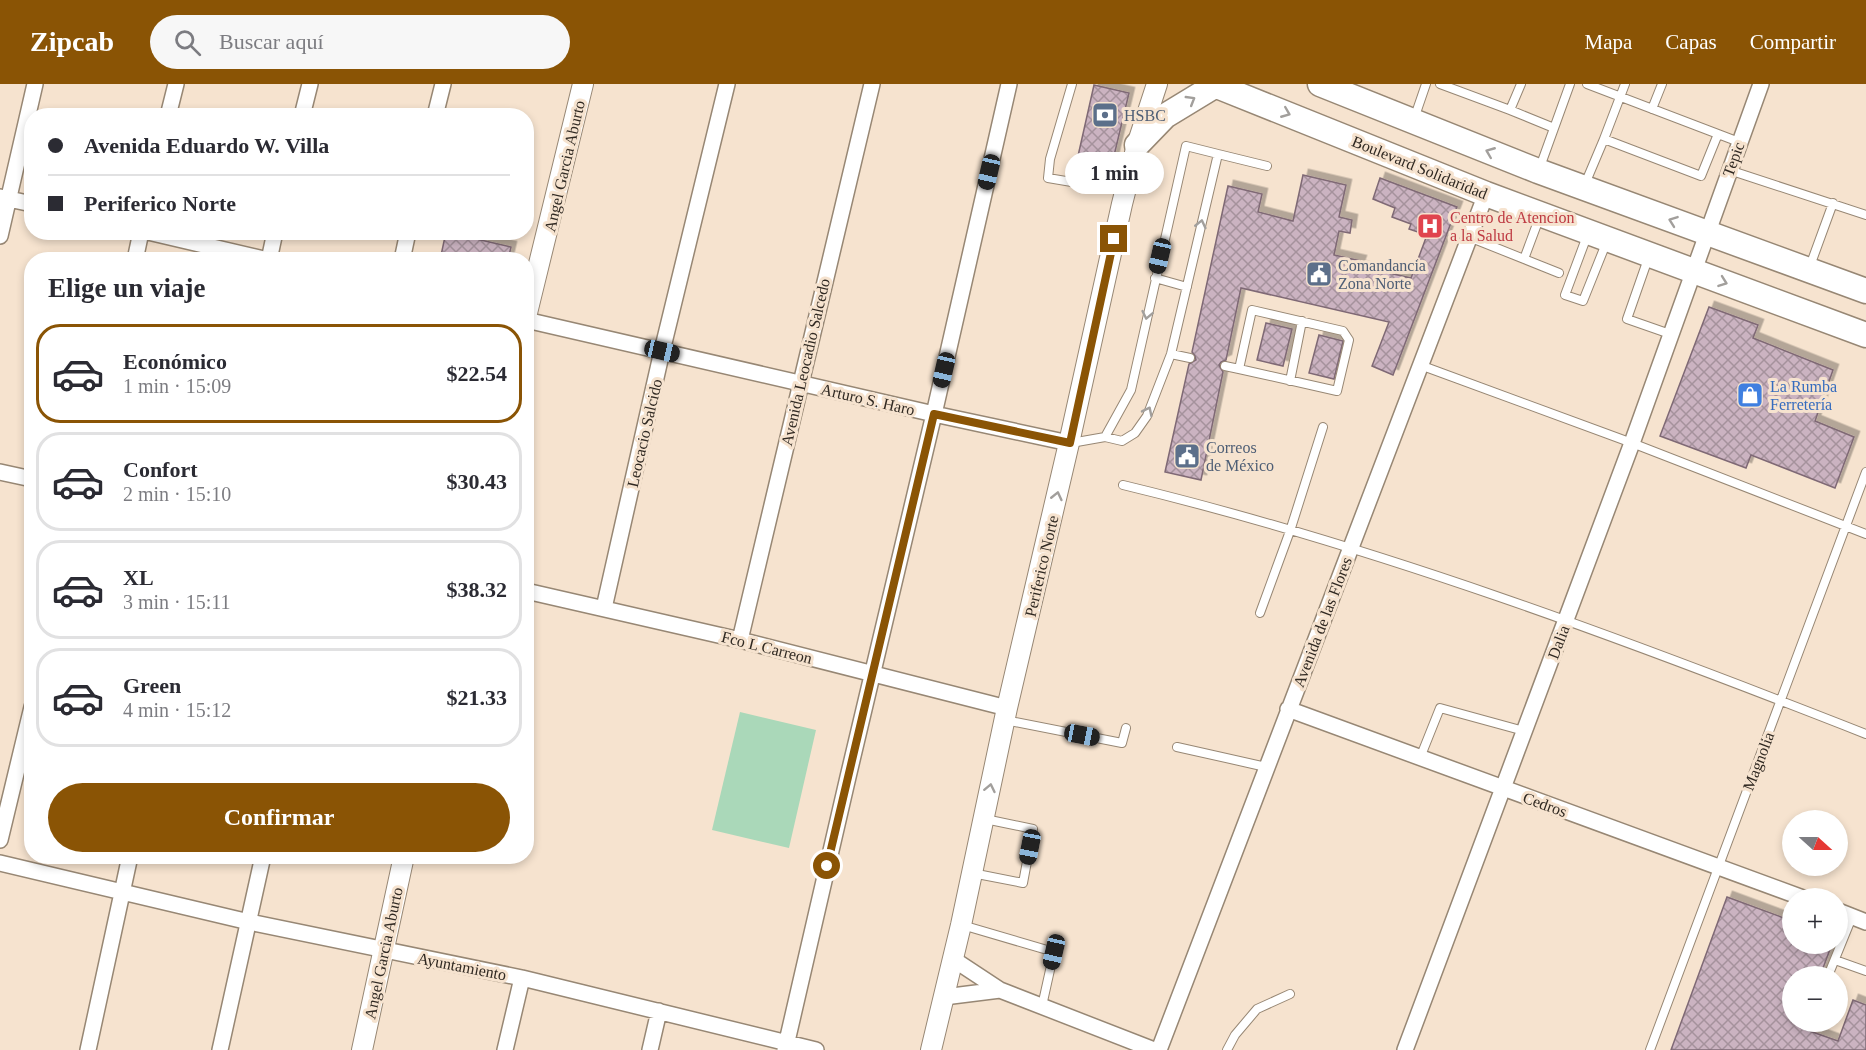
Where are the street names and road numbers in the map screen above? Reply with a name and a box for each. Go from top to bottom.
street label: Angel Garcia Aburto [541,99,589,234]
street label: Boulevard Solidaridad [1350,133,1490,202]
street label: Tepic [1719,140,1748,179]
street label: Avenida Leocadio Salcedo [778,277,833,447]
street label: Leocacio Salcido [624,377,665,489]
street label: Arturo S. Haro [819,380,916,419]
street label: Periferico Norte [1022,514,1061,618]
street label: Avenida de las Flores [1290,555,1355,690]
street label: Dalia [1544,623,1573,661]
street label: Fco L Carreon [720,628,814,667]
street label: Magnolia [1740,730,1778,793]
street label: Cedros [1521,789,1569,820]
street label: Angel Garcia Aburto [361,886,407,1021]
street label: Ayuntamiento [416,950,508,984]

